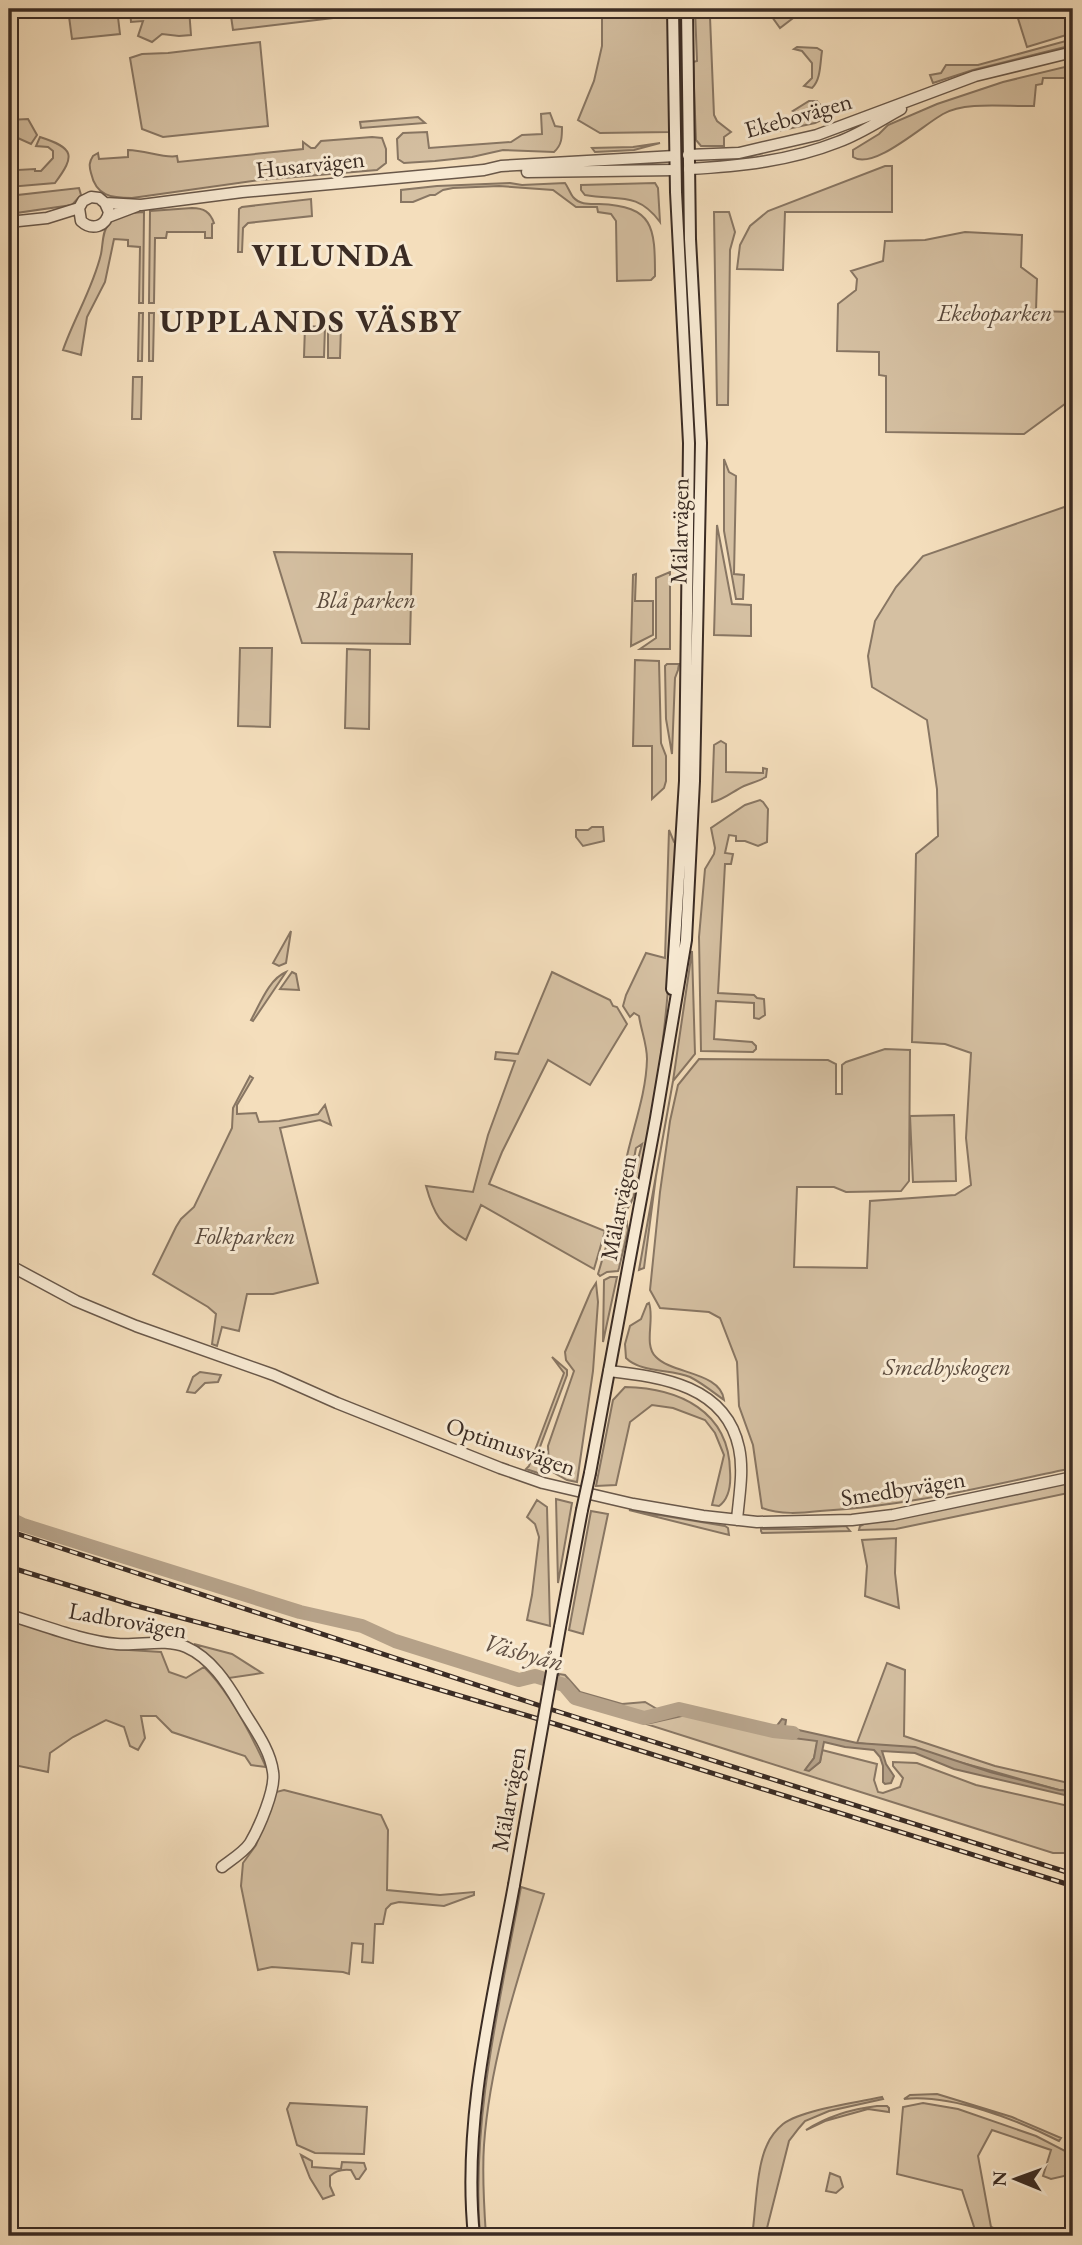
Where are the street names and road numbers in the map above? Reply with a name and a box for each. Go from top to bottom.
street label: Ekebovägen [741,85,856,145]
street label: Husarvägen [254,143,366,185]
street label: Mälarvägen [663,477,695,584]
street label: Mälarvägen [593,1153,643,1263]
street label: Optimusvägen [442,1409,580,1483]
street label: Smedbyvägen [839,1463,968,1513]
street label: Ladbrovägen [66,1594,190,1646]
street label: Mälarvägen [484,1744,533,1854]

